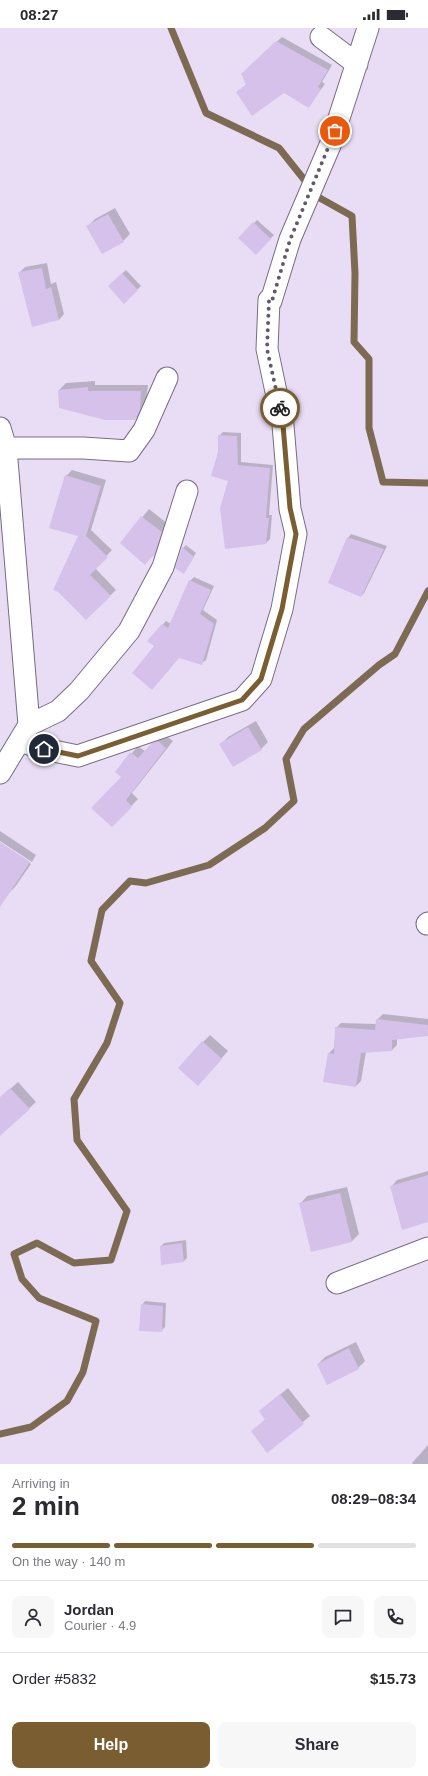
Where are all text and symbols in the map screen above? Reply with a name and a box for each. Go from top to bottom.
text: 08:27 [20,6,58,23]
pin [318,114,352,148]
icon: bag [324,120,346,142]
courier [260,388,300,428]
icon: bike [269,397,291,419]
pin [27,732,61,766]
icon: home [33,738,55,760]
text: Arriving in [12,1476,70,1491]
text: 08:29–08:34 [331,1490,416,1507]
text: 2 min [12,1491,80,1521]
text: On the way · 140 m [12,1554,125,1569]
button: person [12,1596,54,1638]
button: chat [322,1596,364,1638]
button: phone [374,1596,416,1638]
text: Jordan [64,1601,114,1618]
text: Courier · 4.9 [64,1618,136,1633]
text: Order #5832 [12,1670,96,1687]
text: $15.73 [370,1670,416,1687]
button: Help [12,1722,210,1768]
button: Share [218,1722,416,1768]

